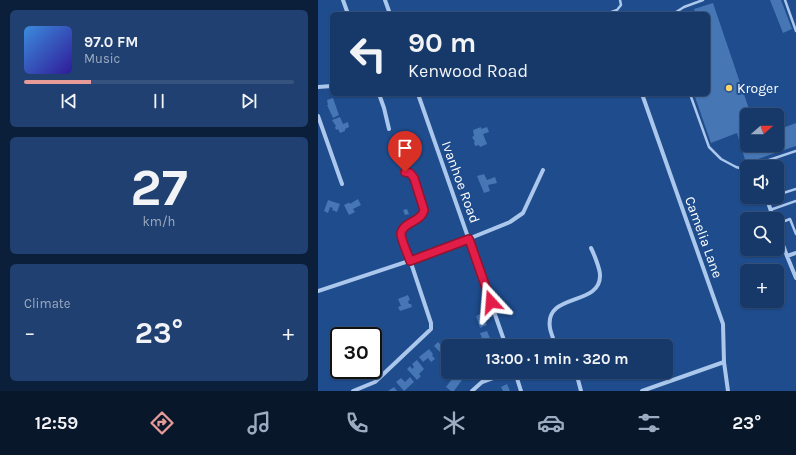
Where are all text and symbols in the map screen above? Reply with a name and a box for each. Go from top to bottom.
text: 90 m [408,26,476,59]
icon: left [342,28,394,80]
text: 97.0 FM [84,33,138,51]
text: Music [84,51,120,66]
text: Kenwood Road [408,60,528,82]
place label: Kroger [737,80,779,97]
marker: Kroger [724,83,734,93]
icon: previous [58,90,80,112]
icon: pause [148,90,170,112]
icon: next [238,90,260,112]
north arrow [740,108,784,152]
map controls [740,108,784,308]
pin [388,131,422,172]
icon: arrive [394,137,416,159]
street label: Ivanhoe Road [438,139,483,225]
text: 27 [130,157,188,218]
button: sound [740,160,784,204]
street label: Camelia Lane [681,194,726,280]
button: search [740,212,784,256]
text: km/h [143,214,175,229]
button: + [740,264,784,308]
position arrow [470,281,512,323]
text: Climate [24,296,70,311]
text: 23° [135,315,183,351]
text: − [24,320,36,346]
text: + [282,320,294,346]
speed limit sign: 30 [330,327,382,379]
text: 13:00 · 1 min · 320 m [486,350,628,368]
icon: directions [148,409,176,437]
icon: music [245,409,273,437]
icon: phone [343,409,371,437]
icon: climate [440,409,468,437]
icon: car [537,409,565,437]
icon: filters [635,409,663,437]
text: 12:59 [35,412,78,434]
text: 23° [732,412,761,434]

